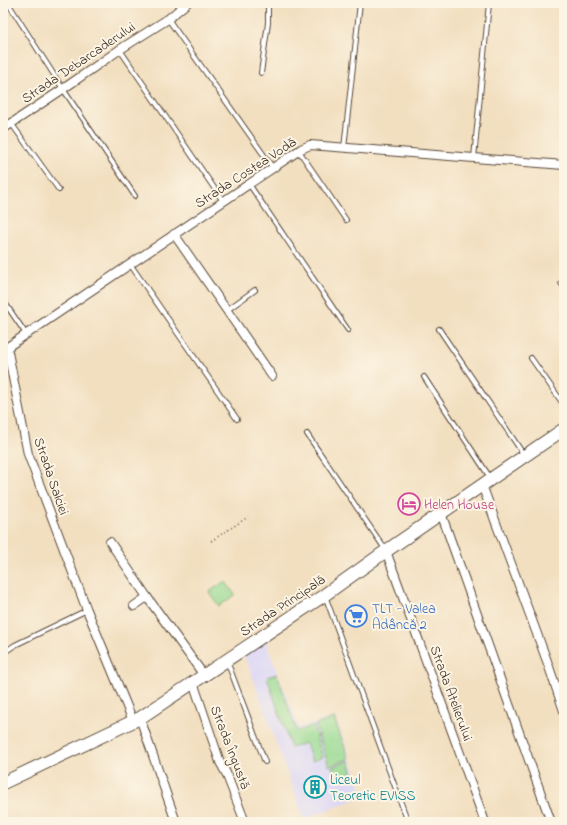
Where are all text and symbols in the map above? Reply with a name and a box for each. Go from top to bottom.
street label: Strada Debarcaderului [18,17,140,109]
street label: Strada Costea Vodă [191,132,301,214]
street label: Strada Salciei [27,435,74,518]
hotel icon: Helen House [396,491,422,517]
place label: Helen House [424,495,495,516]
street label: Strada Principală [236,570,330,643]
place label: TLT - Valea Adâncă 2 [372,599,436,636]
supermarket icon: TLT - Valea Adâncă 2 [343,603,369,629]
street label: Strada Atelierului [424,643,478,744]
street label: Strada Îngustă [203,703,255,793]
place label: Liceul Teoretic EVISS [330,770,415,807]
building icon: Liceul Teoretic EVISS [302,774,328,800]

